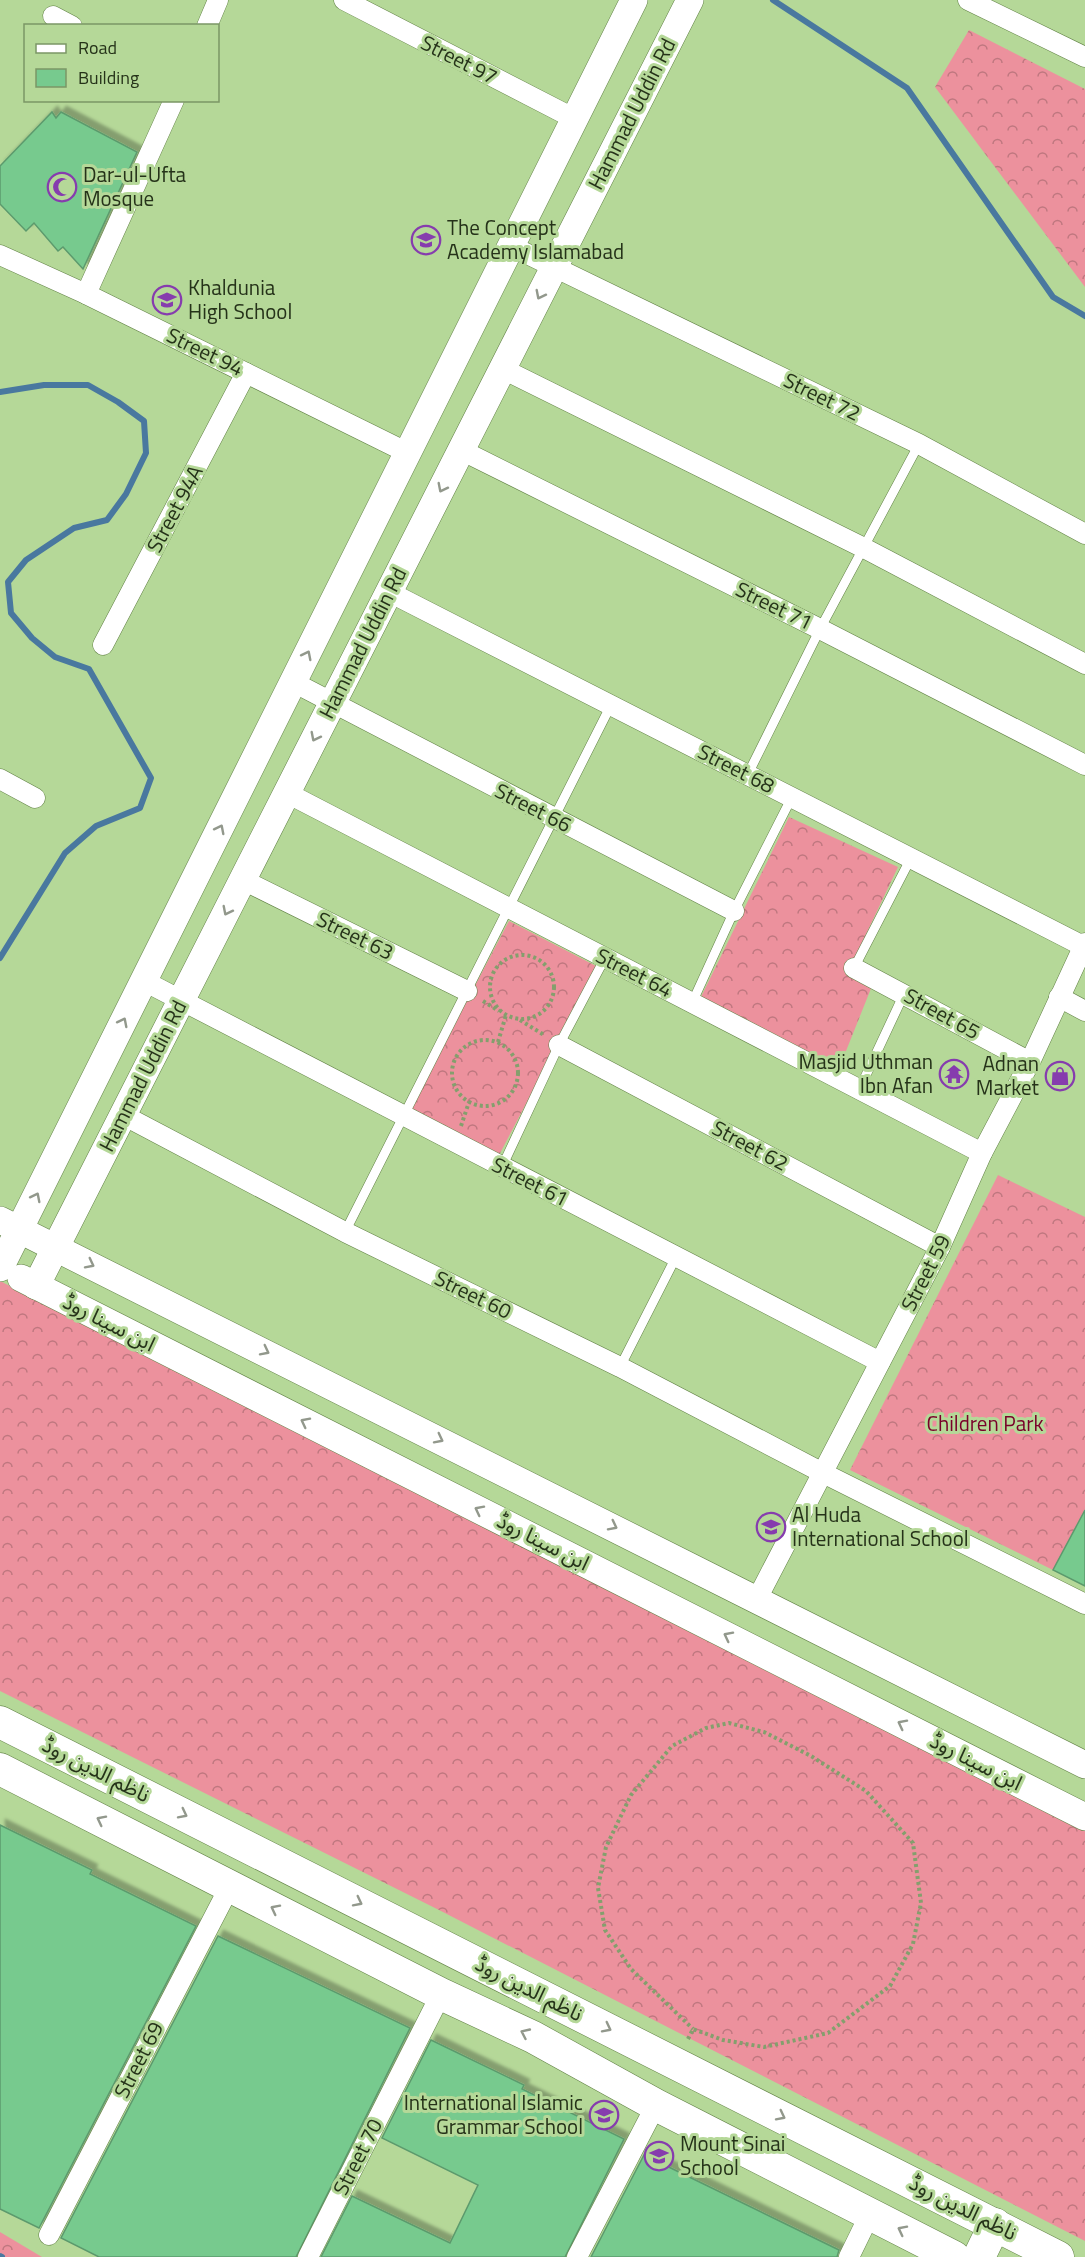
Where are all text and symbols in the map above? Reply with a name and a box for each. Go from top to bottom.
legend [24,24,219,102]
street label: Street 97 [416,26,503,92]
street label: Hammad Uddin Rd [579,32,683,195]
text: Road [78,34,117,61]
text: Building [78,64,139,91]
place label: Dar-ul-Ufta Mosque [83,158,187,214]
mosque icon: Dar-ul-Ufta Mosque [46,171,78,203]
place label: The Concept Academy Islamabad [447,211,624,267]
school or university icon: The Concept Academy Islamabad [410,224,442,256]
place label: Khaldunia High School [188,271,292,327]
school or university icon: Khaldunia High School [151,284,183,316]
one-way arrow [536,289,547,300]
street label: Street 94 [161,319,249,384]
street label: Street 72 [778,364,866,429]
street label: Street 94A [138,459,211,558]
one-way arrow [438,482,449,492]
street label: Hammad Uddin Rd [310,561,414,724]
street label: Street 71 [730,573,818,638]
one-way arrow [299,650,311,661]
one-way arrow [311,730,323,741]
street label: Street 68 [693,735,781,801]
street label: Street 66 [490,774,577,840]
one-way arrow [212,825,224,836]
street label: Street 63 [311,903,399,968]
one-way arrow [223,904,234,915]
street label: Street 64 [591,939,678,1005]
street label: Street 65 [899,979,986,1047]
street label: Hammad Uddin Rd [90,994,194,1157]
one-way arrow [116,1018,127,1029]
place label: Masjid Uthman Ibn Afan [799,1045,933,1101]
place label: Adnan Market [976,1047,1040,1103]
temple icon: Masjid Uthman Ibn Afan [938,1058,970,1090]
shop icon: Adnan Market [1044,1060,1076,1092]
street label: Street 62 [707,1112,794,1179]
street label: Street 61 [487,1148,574,1214]
one-way arrow [28,1192,40,1203]
street label: Street 59 [892,1229,958,1316]
one-way arrow [84,1257,95,1268]
street label: Street 60 [429,1262,517,1327]
street label: ابن سینا روڈ [58,1285,161,1359]
one-way arrow [258,1344,269,1356]
park label: Children Park [926,1407,1044,1439]
one-way arrow [300,1418,311,1429]
one-way arrow [433,1432,443,1443]
place label: Al Huda International School [792,1498,969,1554]
street label: ابن سینا روڈ [492,1504,595,1578]
one-way arrow [474,1506,485,1517]
school or university icon: Al Huda International School [755,1511,787,1543]
one-way arrow [607,1519,618,1531]
one-way arrow [723,1632,734,1643]
one-way arrow [897,1720,908,1731]
street label: ابن سینا روڈ [925,1724,1028,1798]
street label: ناظم الدین روڈ [37,1728,156,1810]
one-way arrow [177,1807,188,1819]
one-way arrow [96,1816,107,1828]
one-way arrow [351,1895,362,1907]
one-way arrow [270,1904,281,1916]
street label: ناظم الدین روڈ [470,1947,589,2029]
street label: Street 69 [105,2016,171,2103]
one-way arrow [600,2021,611,2032]
one-way arrow [520,2028,531,2040]
place label: International Islamic Grammar School [404,2086,583,2142]
school or university icon: International Islamic Grammar School [588,2099,620,2131]
one-way arrow [774,2109,785,2120]
street label: Street 70 [324,2113,390,2200]
place label: Mount Sinai School [680,2127,785,2183]
school or university icon: Mount Sinai School [643,2140,675,2172]
street label: ناظم الدین روڈ [904,2166,1023,2248]
one-way arrow [898,2226,908,2237]

